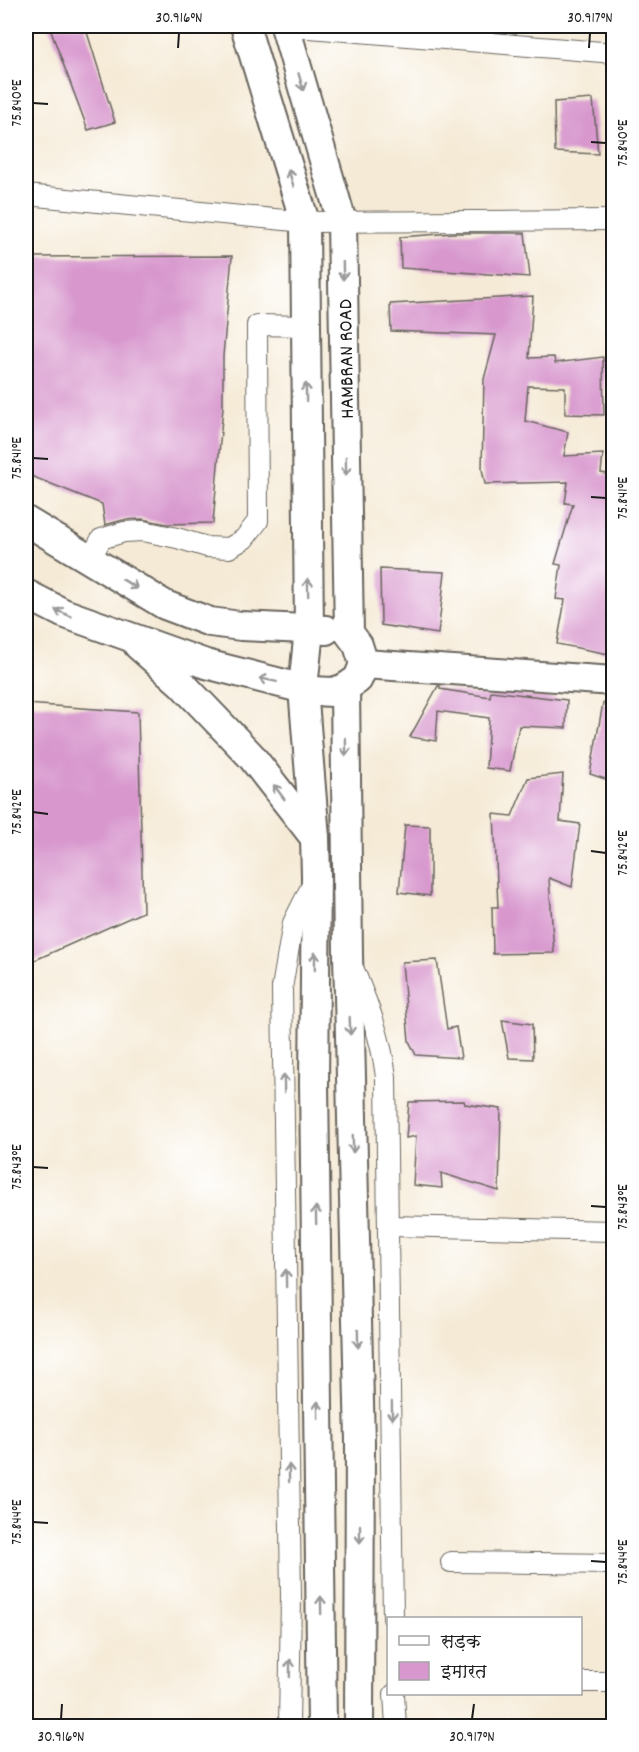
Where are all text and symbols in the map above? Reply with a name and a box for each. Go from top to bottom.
text: 30.916°N [155,8,203,30]
text: 30.917°N [567,8,613,30]
one-way arrow [296,72,307,91]
text: 75.840°E [7,79,29,127]
text: 75.840°E [613,119,635,167]
one-way arrow [285,169,296,188]
one-way arrow [337,260,349,280]
street label: HAMBRAN ROAD [333,299,363,419]
one-way arrow [300,383,312,403]
text: 75.841°E [7,437,29,479]
one-way arrow [341,455,352,475]
text: 75.841°E [613,477,635,519]
one-way arrow [121,578,138,590]
one-way arrow [302,578,314,598]
one-way arrow [54,606,72,618]
one-way arrow [258,674,278,685]
one-way arrow [340,736,351,756]
one-way arrow [272,784,285,800]
text: 75.842°E [7,789,29,835]
text: 75.842°E [613,830,635,876]
one-way arrow [309,952,321,972]
one-way arrow [344,1015,356,1035]
one-way arrow [278,1074,290,1094]
one-way arrow [348,1133,359,1153]
text: 75.843°E [7,1144,29,1190]
text: 75.843°E [613,1184,635,1230]
one-way arrow [310,1206,322,1226]
one-way arrow [281,1269,292,1289]
one-way arrow [352,1328,363,1348]
one-way arrow [386,1400,397,1420]
one-way arrow [312,1401,324,1421]
one-way arrow [283,1464,295,1484]
text: 75.844°E [7,1499,29,1545]
one-way arrow [354,1523,366,1543]
text: 75.844°E [613,1539,635,1585]
one-way arrow [315,1596,326,1616]
legend [387,1617,582,1695]
text: सड़क [440,1631,482,1656]
one-way arrow [284,1659,296,1679]
text: इमारत [440,1661,487,1686]
text: 30.916°N [37,1727,85,1749]
text: 30.917°N [449,1727,495,1749]

